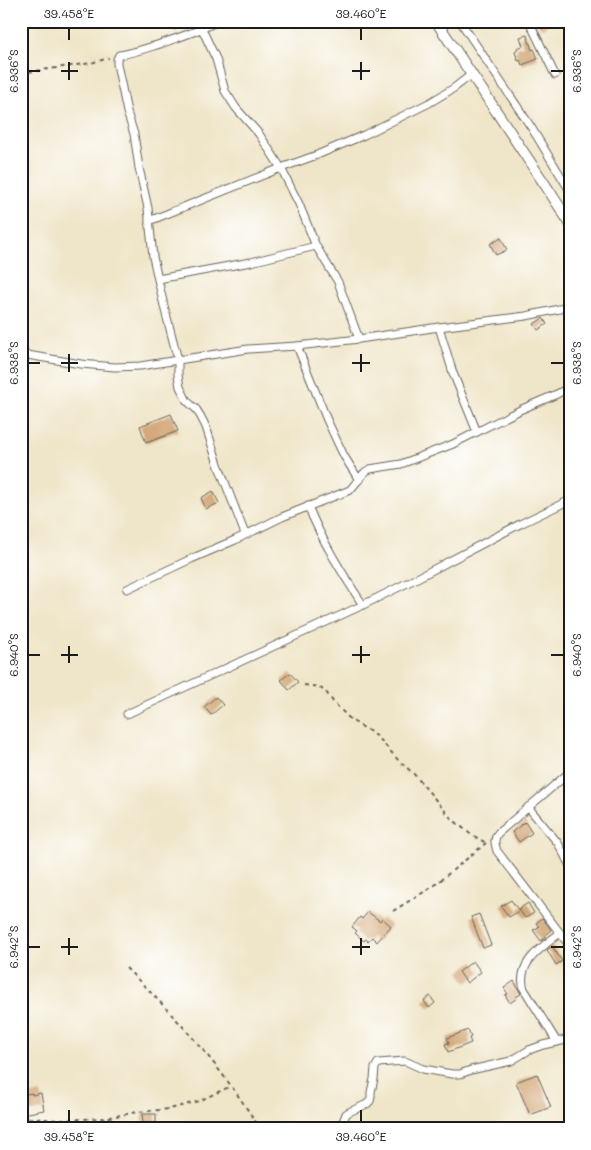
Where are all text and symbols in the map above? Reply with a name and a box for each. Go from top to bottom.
text: 39.458°E [44,5,94,21]
text: 39.460°E [336,5,387,21]
text: 6.936°S [5,49,21,93]
text: 6.936°S [568,49,584,93]
text: 6.938°S [5,341,21,385]
text: 6.938°S [568,341,584,385]
text: 6.940°S [5,633,21,677]
text: 6.940°S [568,633,584,677]
text: 6.942°S [5,925,21,969]
text: 6.942°S [568,925,584,969]
text: 39.458°E [44,1128,94,1144]
text: 39.460°E [336,1128,387,1144]

